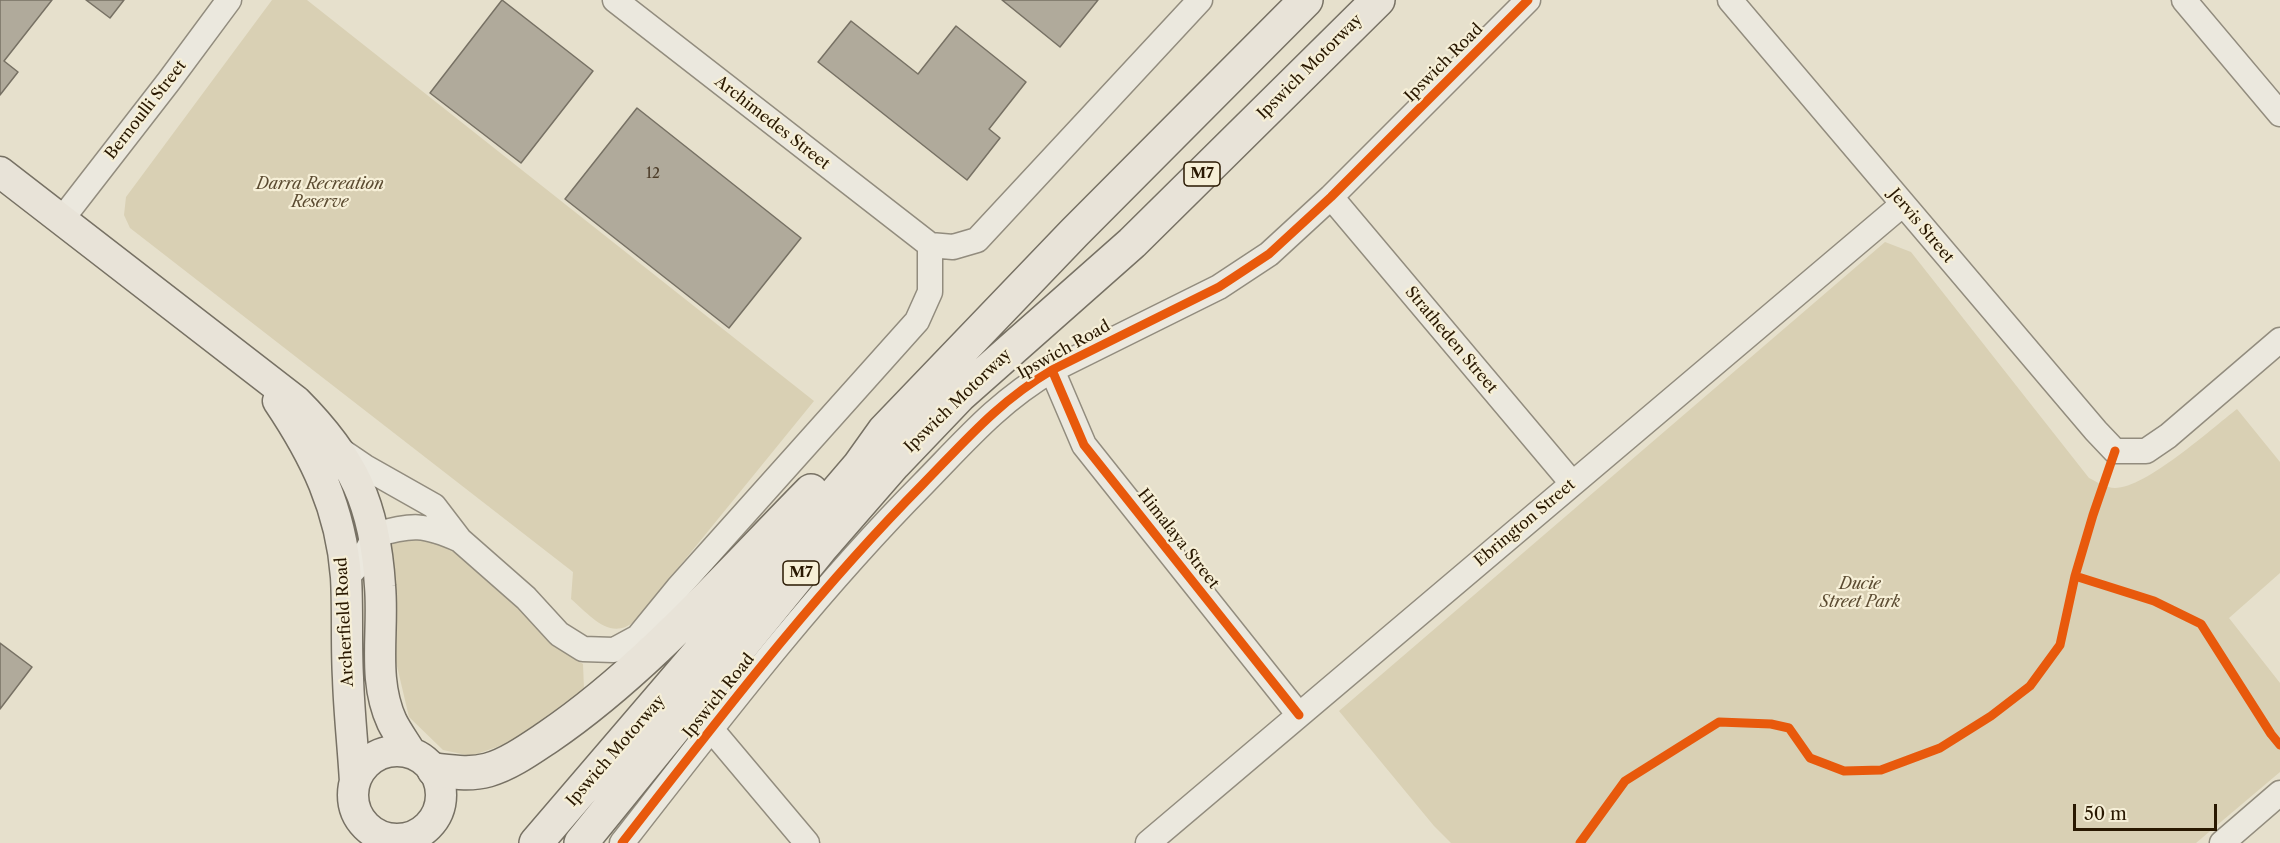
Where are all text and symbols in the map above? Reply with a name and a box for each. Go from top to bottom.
street label: Ipswich Motorway [1253,10,1367,124]
street label: Ipswich Road [1401,20,1487,106]
street label: Bernoulli Street [101,57,191,163]
street label: Archimedes Street [711,72,833,174]
road number: M7 [1184,162,1220,186]
house number: 12 [646,166,660,182]
park label: Darra Recreation Reserve [256,174,384,212]
street label: Jervis Street [1884,185,1958,267]
street label: Stratheden Street [1401,283,1501,397]
street label: Ipswich Road [1014,317,1114,383]
street label: Ipswich Motorway [901,345,1015,457]
street label: Ebrington Street [1471,475,1579,571]
street label: Himalaya Street [1133,485,1223,593]
street label: Archerfield Road [332,557,358,687]
road number: M7 [783,561,819,585]
park label: Ducie Street Park [1820,574,1900,612]
street label: Ipswich Road [679,650,759,742]
street label: Ipswich Motorway [563,692,669,810]
scale bar [2076,792,2220,830]
text: 50 m [2084,803,2127,825]

